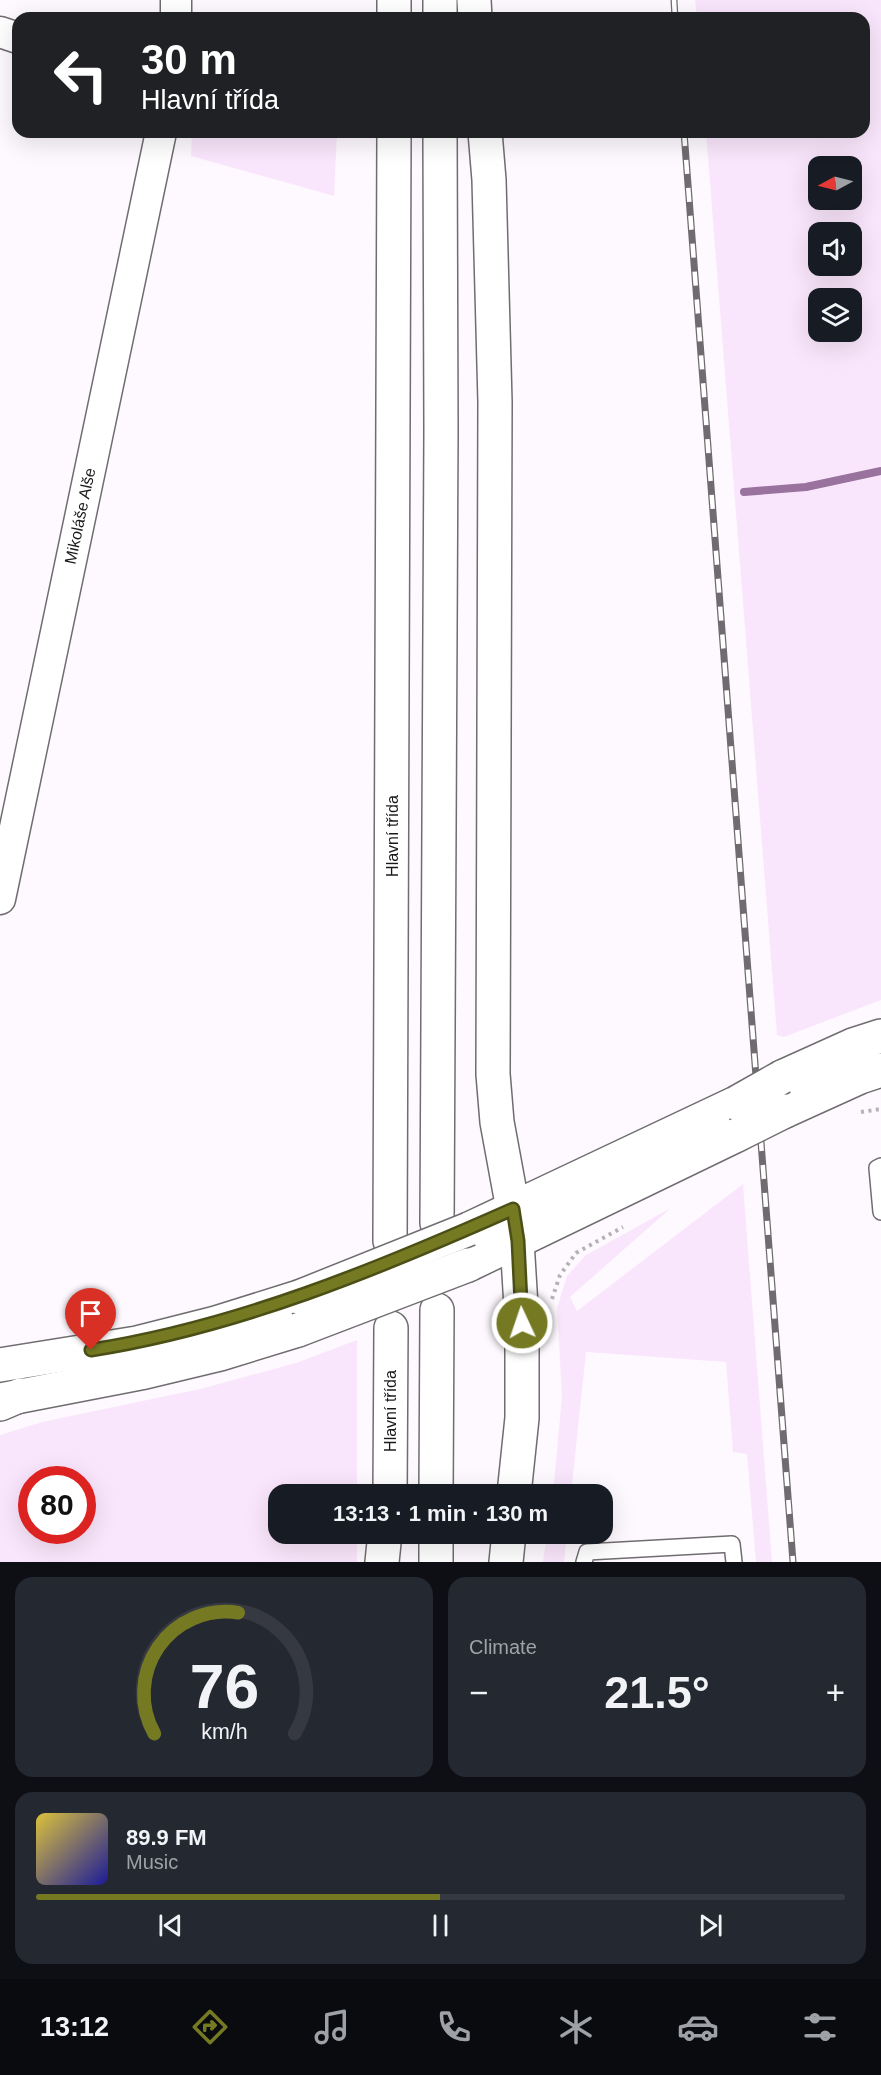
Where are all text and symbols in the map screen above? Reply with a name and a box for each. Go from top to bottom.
icon: left [42,36,120,114]
text: 30 m [141,36,237,83]
text: Hlavní třída [141,85,279,115]
north arrow [808,156,862,210]
map controls [808,156,862,342]
button: sound [808,222,862,276]
button: layers [808,288,862,342]
street label: Mikoláše Alše [62,466,99,566]
street label: Hlavní třída [384,795,401,877]
pin [65,1288,116,1350]
position arrow [490,1291,554,1355]
icon: arrive [74,1297,107,1330]
street label: Hlavní třída [382,1370,399,1452]
speed limit sign: 80 [18,1466,96,1544]
text: 13:13 · 1 min · 130 m [333,1501,548,1526]
text: Climate [469,1636,537,1658]
text: 76 [189,1652,259,1721]
text: 21.5° [604,1667,710,1718]
text: − [469,1674,488,1711]
text: + [826,1674,845,1711]
text: km/h [201,1720,247,1744]
text: 89.9 FM [126,1825,207,1850]
text: Music [126,1851,178,1873]
icon: previous [154,1909,187,1942]
icon: pause [424,1909,457,1942]
icon: next [694,1909,727,1942]
icon: directions [189,2006,231,2048]
icon: music [311,2006,353,2048]
icon: phone [433,2006,475,2048]
icon: climate [555,2006,597,2048]
icon: car [677,2006,719,2048]
icon: filters [799,2006,841,2048]
text: 13:12 [40,2012,109,2042]

